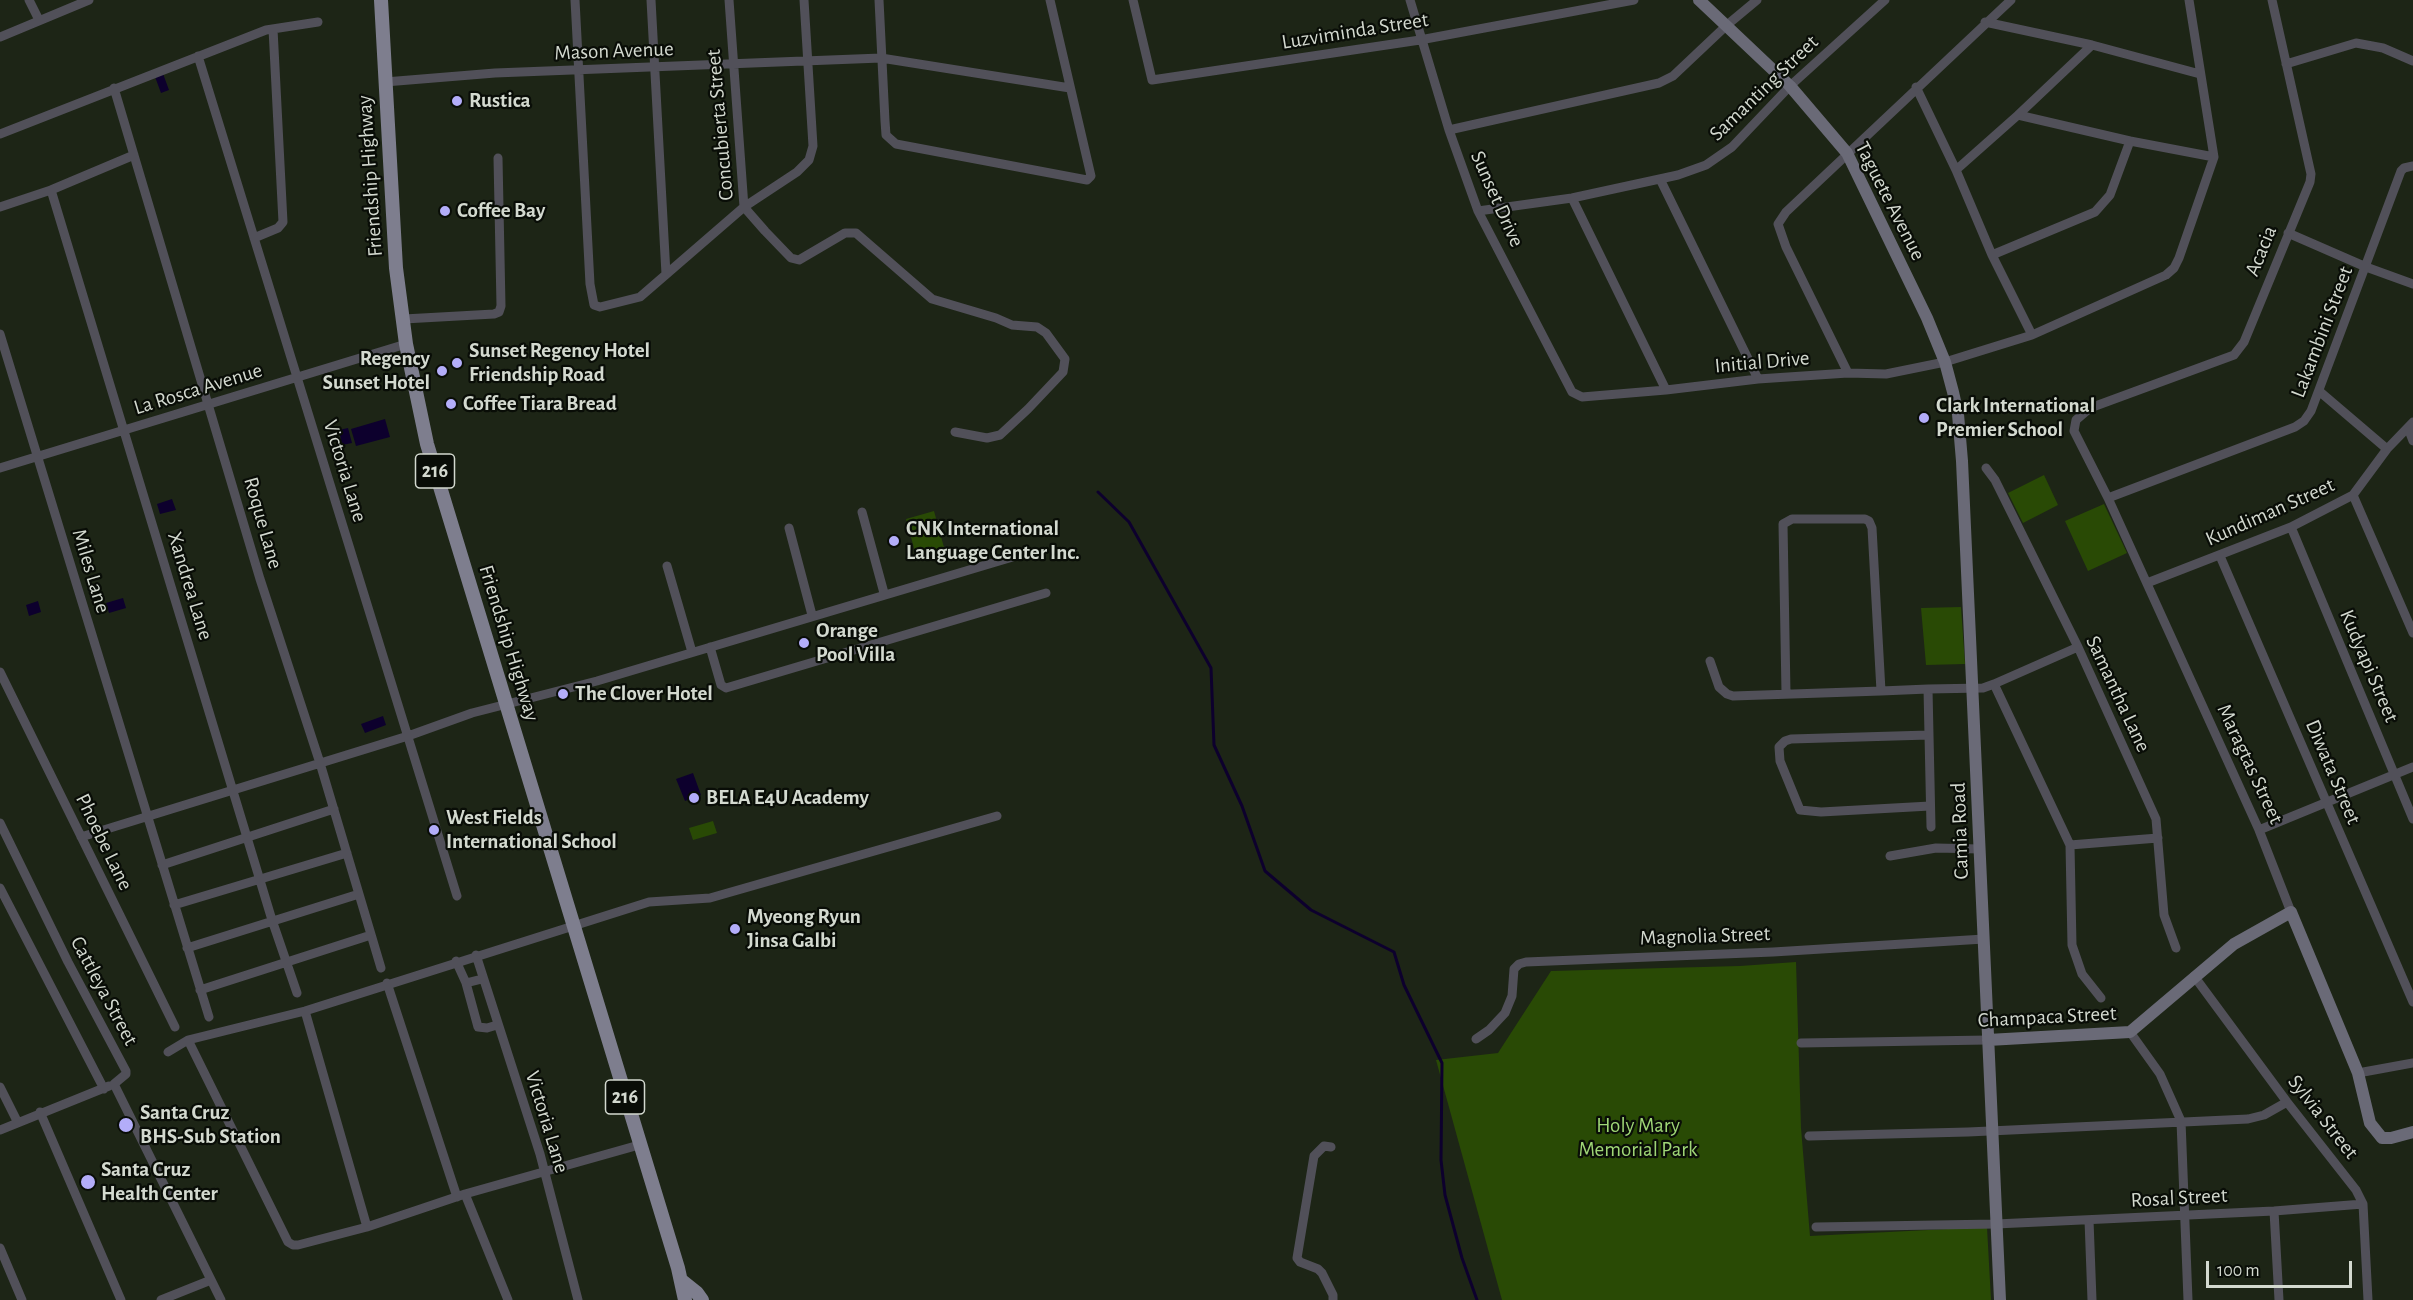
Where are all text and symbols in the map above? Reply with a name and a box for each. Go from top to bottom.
street label: Luzviminda Street [1280,7,1430,55]
street label: Samanting Street [1704,30,1824,146]
street label: Mason Avenue [554,36,674,66]
street label: Concubierta Street [701,48,739,202]
place label: Rustica [469,88,531,114]
street label: Friendship Highway [352,94,388,258]
marker: Rustica [450,94,464,108]
street label: Taguete Avenue [1849,137,1931,265]
street label: Sunset Drive [1465,147,1529,251]
place label: Coffee Bay [457,198,545,224]
marker: Coffee Bay [438,204,452,218]
street label: Acacia [2240,222,2282,280]
street label: Lakambini Street [2285,263,2359,401]
place label: Sunset Regency Hotel Friendship Road [469,338,650,388]
street label: Initial Drive [1714,345,1810,379]
place label: Regency Sunset Hotel [322,346,430,396]
marker: Sunset Regency Hotel Friendship Road [450,356,464,370]
street label: La Rosca Avenue [131,357,265,421]
marker: Regency Sunset Hotel [435,364,449,378]
place label: Coffee Tiara Bread [463,391,617,417]
place label: Clark International Premier School [1936,393,2095,443]
marker: Coffee Tiara Bread [444,397,458,411]
marker: Clark International Premier School [1917,411,1931,425]
street label: Victoria Lane [318,417,372,525]
road number: 216 [416,454,454,488]
street label: Kundiman Street [2202,472,2338,552]
street label: Roque Lane [238,474,288,572]
place label: CNK International Language Center Inc. [906,516,1080,566]
street label: Miles Lane [66,526,116,616]
street label: Xandrea Lane [162,529,218,643]
marker: CNK International Language Center Inc. [887,534,901,548]
street label: Friendship Highway [473,562,545,724]
street label: Kudyapi Street [2334,606,2404,726]
place label: Orange Pool Villa [816,618,895,668]
street label: Samantha Lane [2080,632,2156,756]
marker: Orange Pool Villa [797,636,811,650]
place label: The Clover Hotel [575,681,713,707]
marker: The Clover Hotel [556,687,570,701]
street label: Maragtas Street [2211,700,2289,828]
street label: Diwata Street [2300,716,2366,828]
street label: Camia Road [1946,782,1974,880]
place label: BELA E4U Academy [706,785,869,811]
street label: Phoebe Lane [70,790,138,894]
marker: BELA E4U Academy [687,791,701,805]
place label: West Fields International School [446,805,617,855]
marker: West Fields International School [427,823,441,837]
place label: Myeong Ryun Jinsa Galbi [747,904,861,954]
street label: Magnolia Street [1639,921,1771,951]
marker: Myeong Ryun Jinsa Galbi [728,922,742,936]
street label: Cattleya Street [65,932,143,1050]
street label: Champaca Street [1977,1001,2117,1033]
street label: Victoria Lane [520,1068,574,1176]
street label: Sylvia Street [2282,1070,2364,1164]
road number: 216 [606,1080,644,1114]
place label: Santa Cruz BHS-Sub Station [140,1100,281,1150]
park label: Holy Mary Memorial Park [1578,1113,1698,1163]
marker: Santa Cruz BHS-Sub Station [117,1116,135,1134]
place label: Santa Cruz Health Center [101,1157,218,1207]
marker: Santa Cruz Health Center [79,1173,97,1191]
street label: Rosal Street [2130,1183,2228,1213]
scale bar [2209,1249,2354,1287]
text: 100 m [2217,1262,2260,1280]

